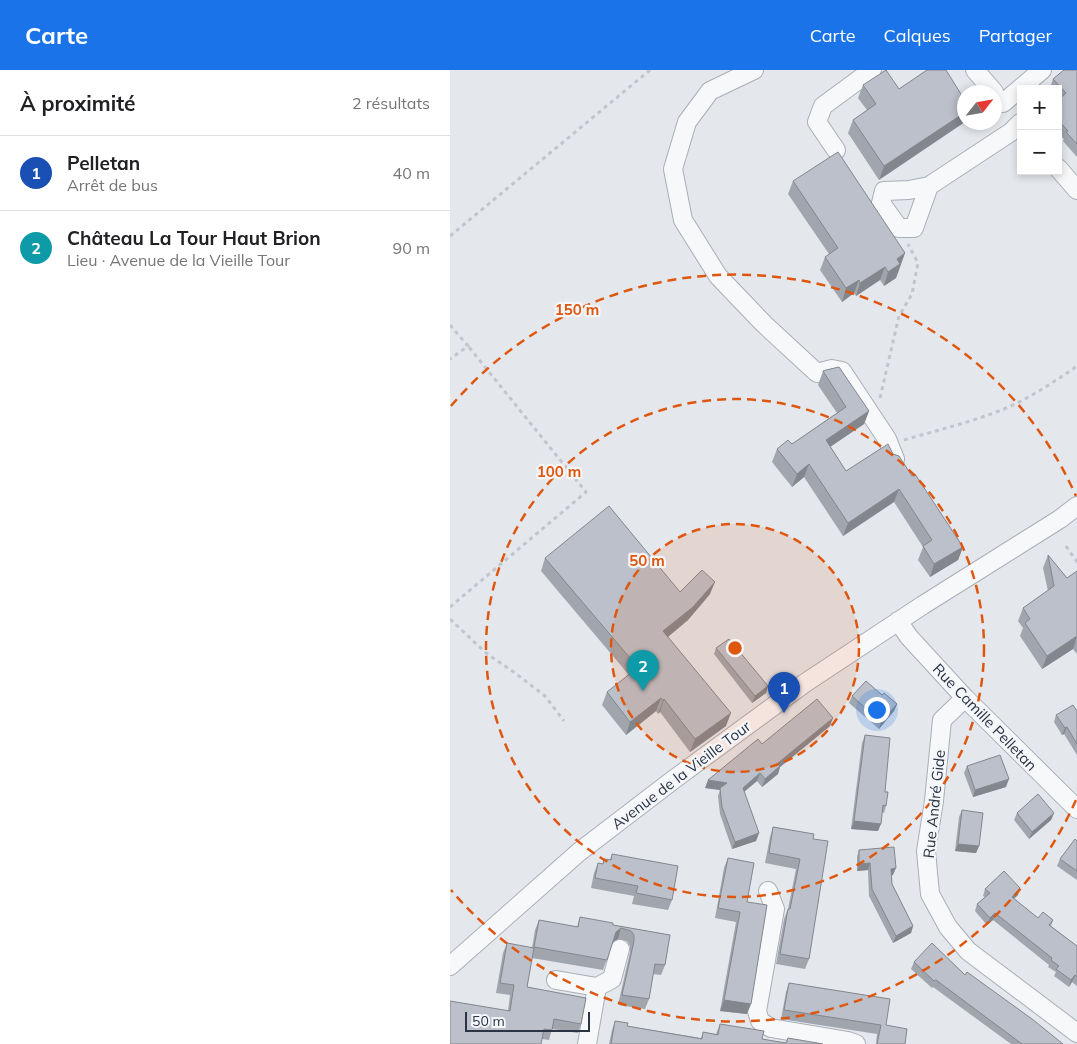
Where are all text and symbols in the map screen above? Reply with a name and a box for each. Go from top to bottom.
text: Carte [25,20,88,50]
text: Carte [810,24,856,47]
text: Calques [884,24,951,47]
text: Partager [979,24,1052,47]
north arrow [957,85,1002,130]
map controls [1017,85,1062,175]
button: + [1017,85,1062,130]
text: À proximité [20,90,136,116]
text: 2 résultats [352,93,430,113]
button: − [1017,130,1062,175]
text: Pelletan [67,151,140,175]
text: 1 [31,163,41,183]
text: 40 m [393,163,430,183]
text: Arrêt de bus [67,175,158,195]
text: Château La Tour Haut Brion [67,226,321,250]
text: 2 [31,238,41,258]
text: 90 m [393,238,430,258]
text: Lieu · Avenue de la Vieille Tour [67,250,290,270]
text: 150 m [555,300,599,319]
text: 100 m [537,462,581,481]
text: 50 m [629,551,665,570]
centre of rings [726,639,744,657]
pin: 2 [627,650,659,691]
street label: Rue Camille Pelletan [929,659,1041,775]
pin: 1 [768,672,800,713]
your location [864,697,890,723]
street label: Avenue de la Vieille Tour [608,716,755,834]
street label: Rue André Gide [919,749,949,859]
scale bar [465,1009,590,1032]
text: 50 m [472,1012,505,1030]

